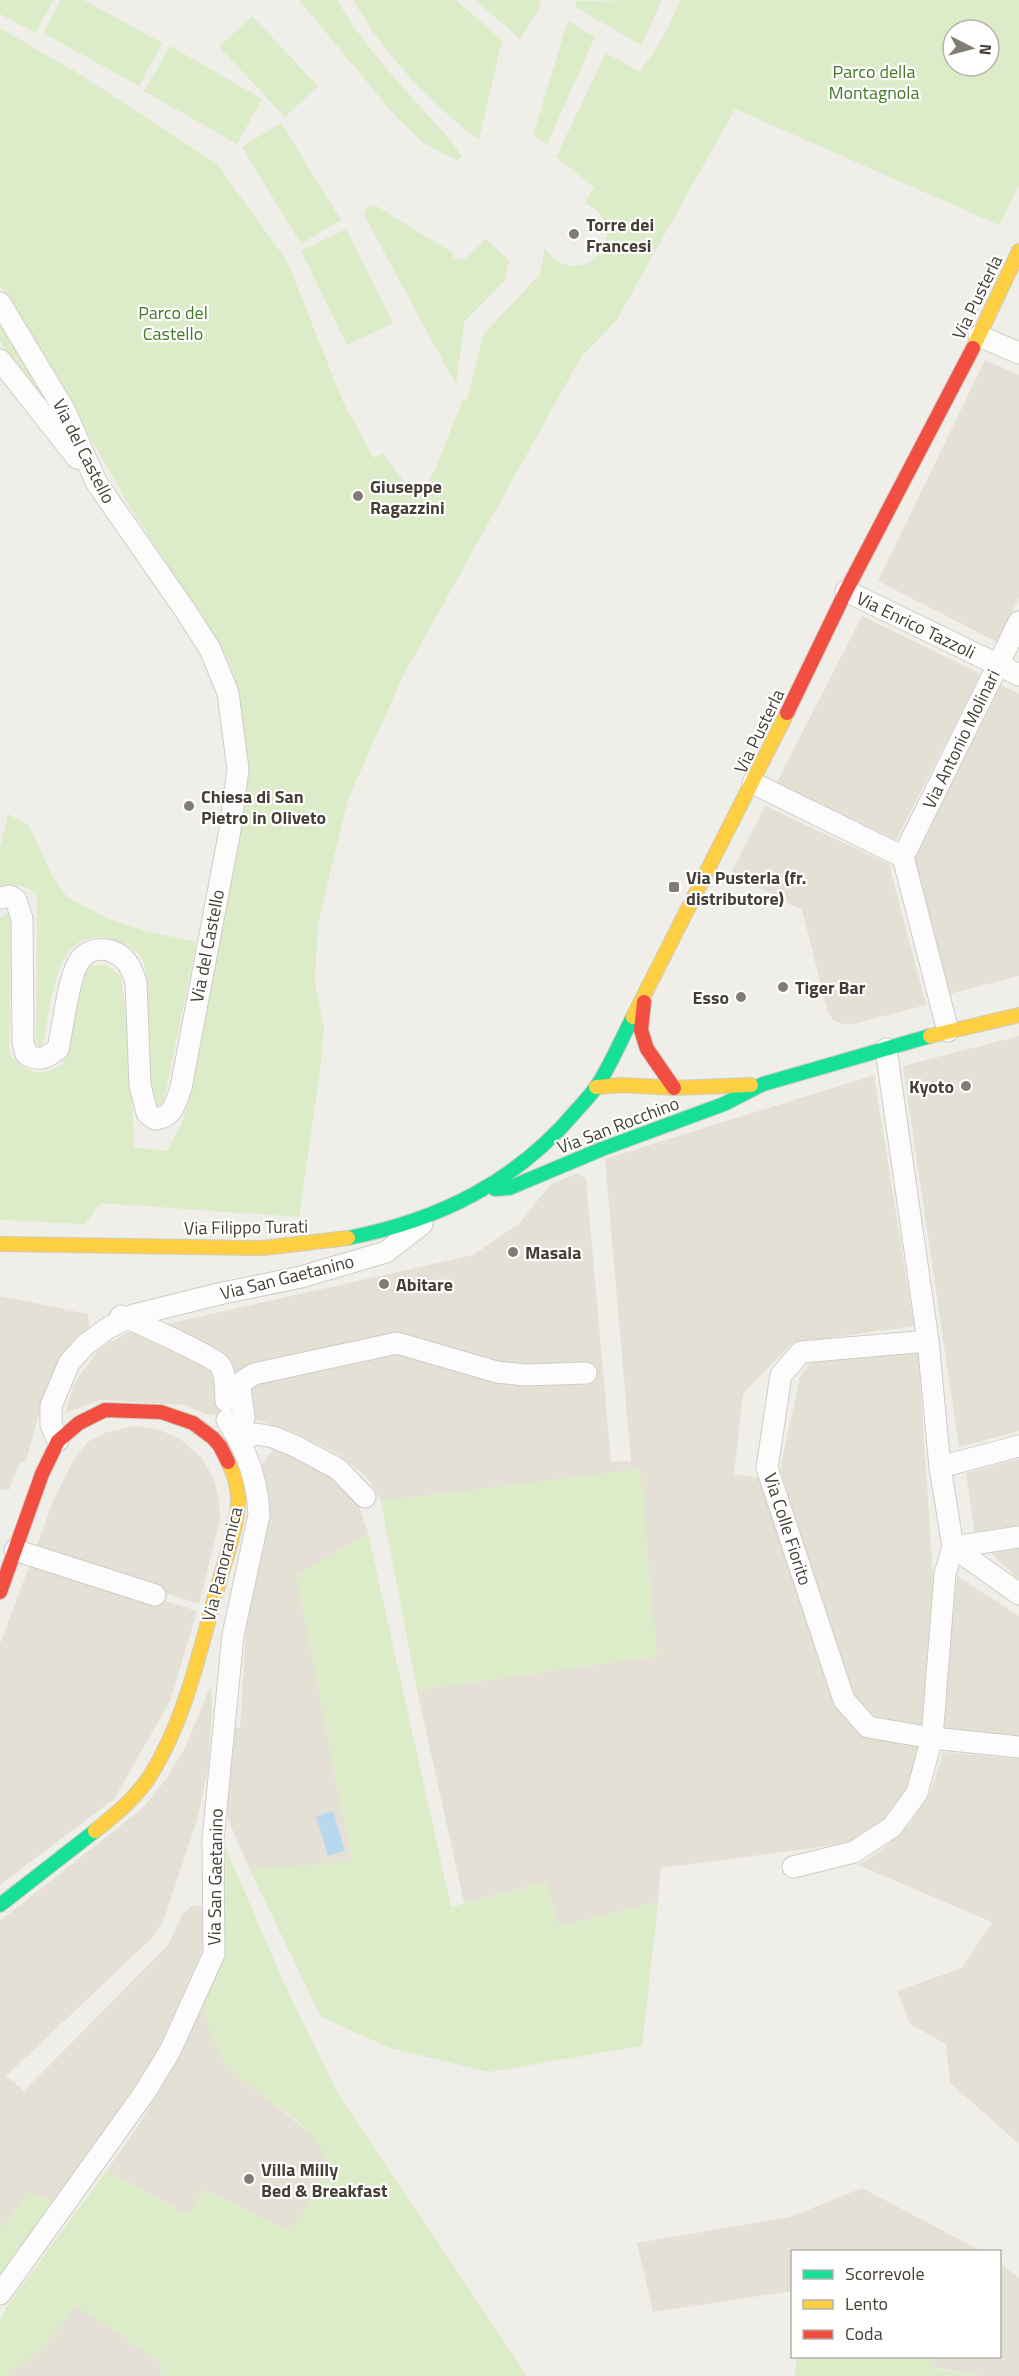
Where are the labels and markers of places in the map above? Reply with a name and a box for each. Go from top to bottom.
place label: Torre dei Francesi [586,211,654,259]
marker: Torre dei Francesi [567,227,581,241]
place label: Giuseppe Ragazzini [370,473,445,521]
marker: Giuseppe Ragazzini [351,489,365,503]
place label: Chiesa di San Pietro in Oliveto [201,783,326,831]
marker: Chiesa di San Pietro in Oliveto [182,799,196,813]
place label: Via Pusterla (fr. distributore) [686,864,806,912]
marker: Via Pusterla (fr. distributore) [667,880,681,894]
place label: Tiger Bar [795,974,866,1001]
marker: Tiger Bar [776,980,790,994]
place label: Esso [692,984,729,1011]
marker: Esso [734,990,748,1004]
place label: Kyoto [909,1073,954,1100]
marker: Kyoto [959,1079,973,1093]
place label: Masala [525,1239,581,1266]
marker: Masala [506,1245,520,1259]
place label: Abitare [396,1271,453,1298]
marker: Abitare [377,1277,391,1291]
place label: Villa Milly Bed & Breakfast [261,2156,388,2204]
marker: Villa Milly Bed & Breakfast [242,2172,256,2186]

